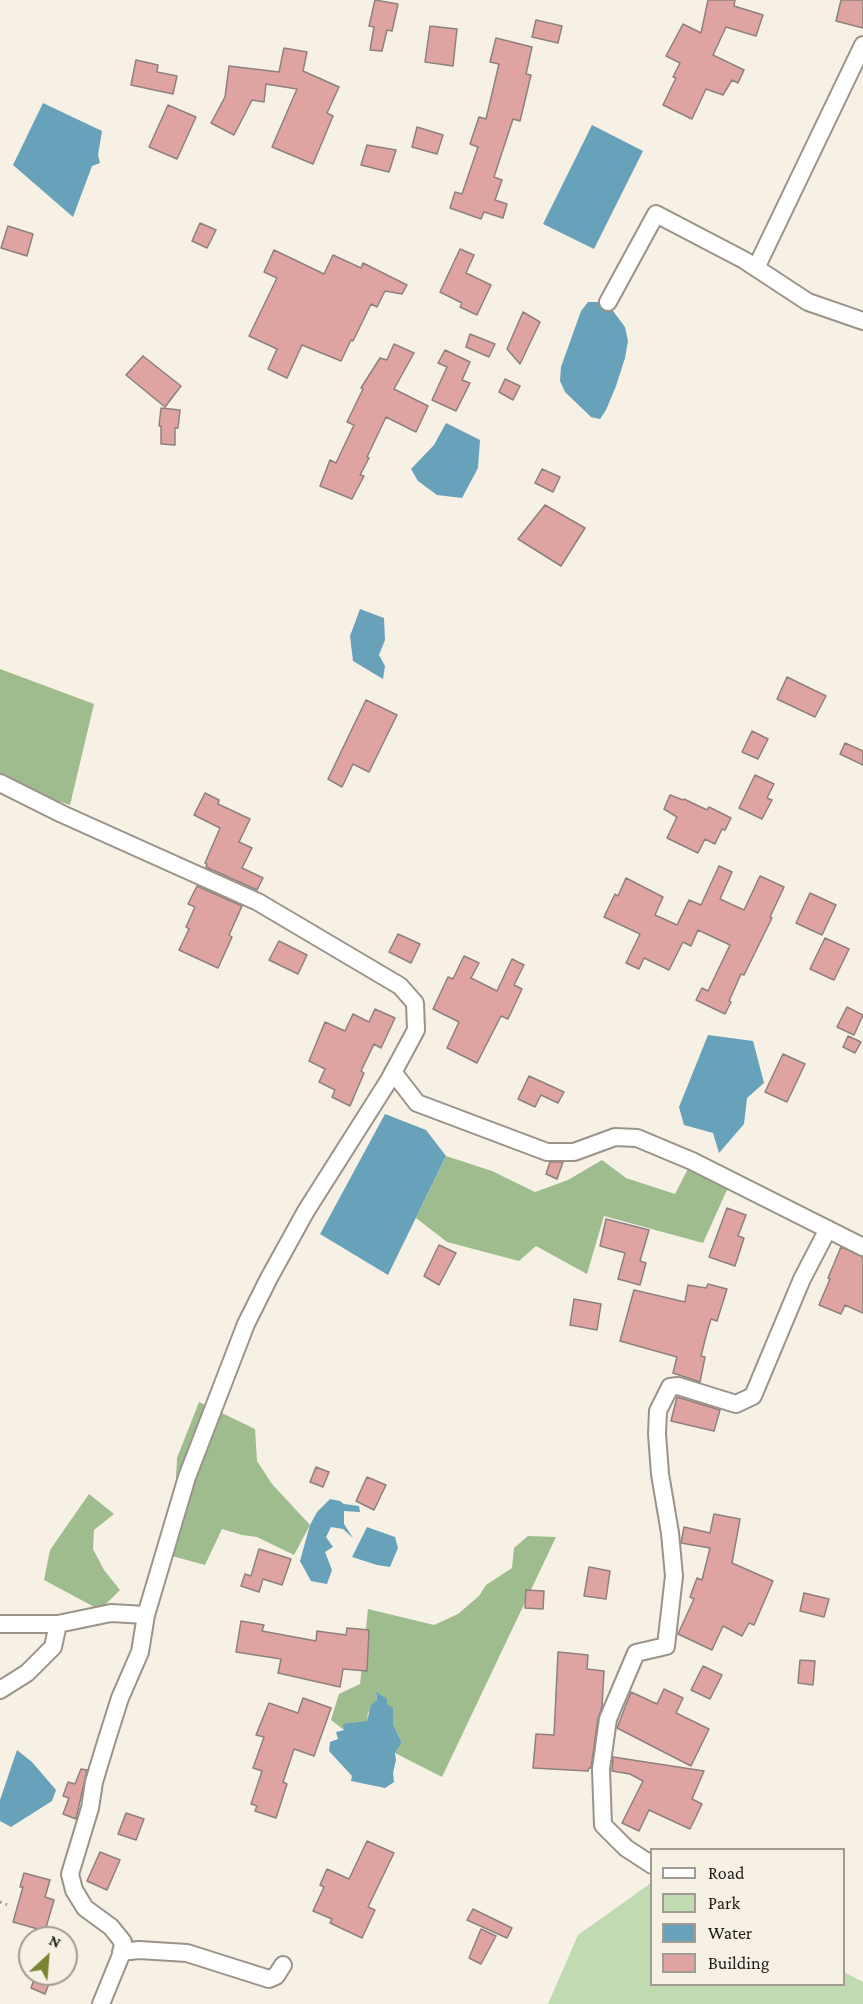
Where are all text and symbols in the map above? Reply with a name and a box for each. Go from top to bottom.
legend [650,1848,845,1986]
text: Road [708,1863,745,1883]
text: Park [708,1893,740,1913]
text: Water [708,1923,752,1943]
north arrow [18,1926,78,1986]
text: N [47,1931,64,1951]
text: Building [708,1953,769,1973]

